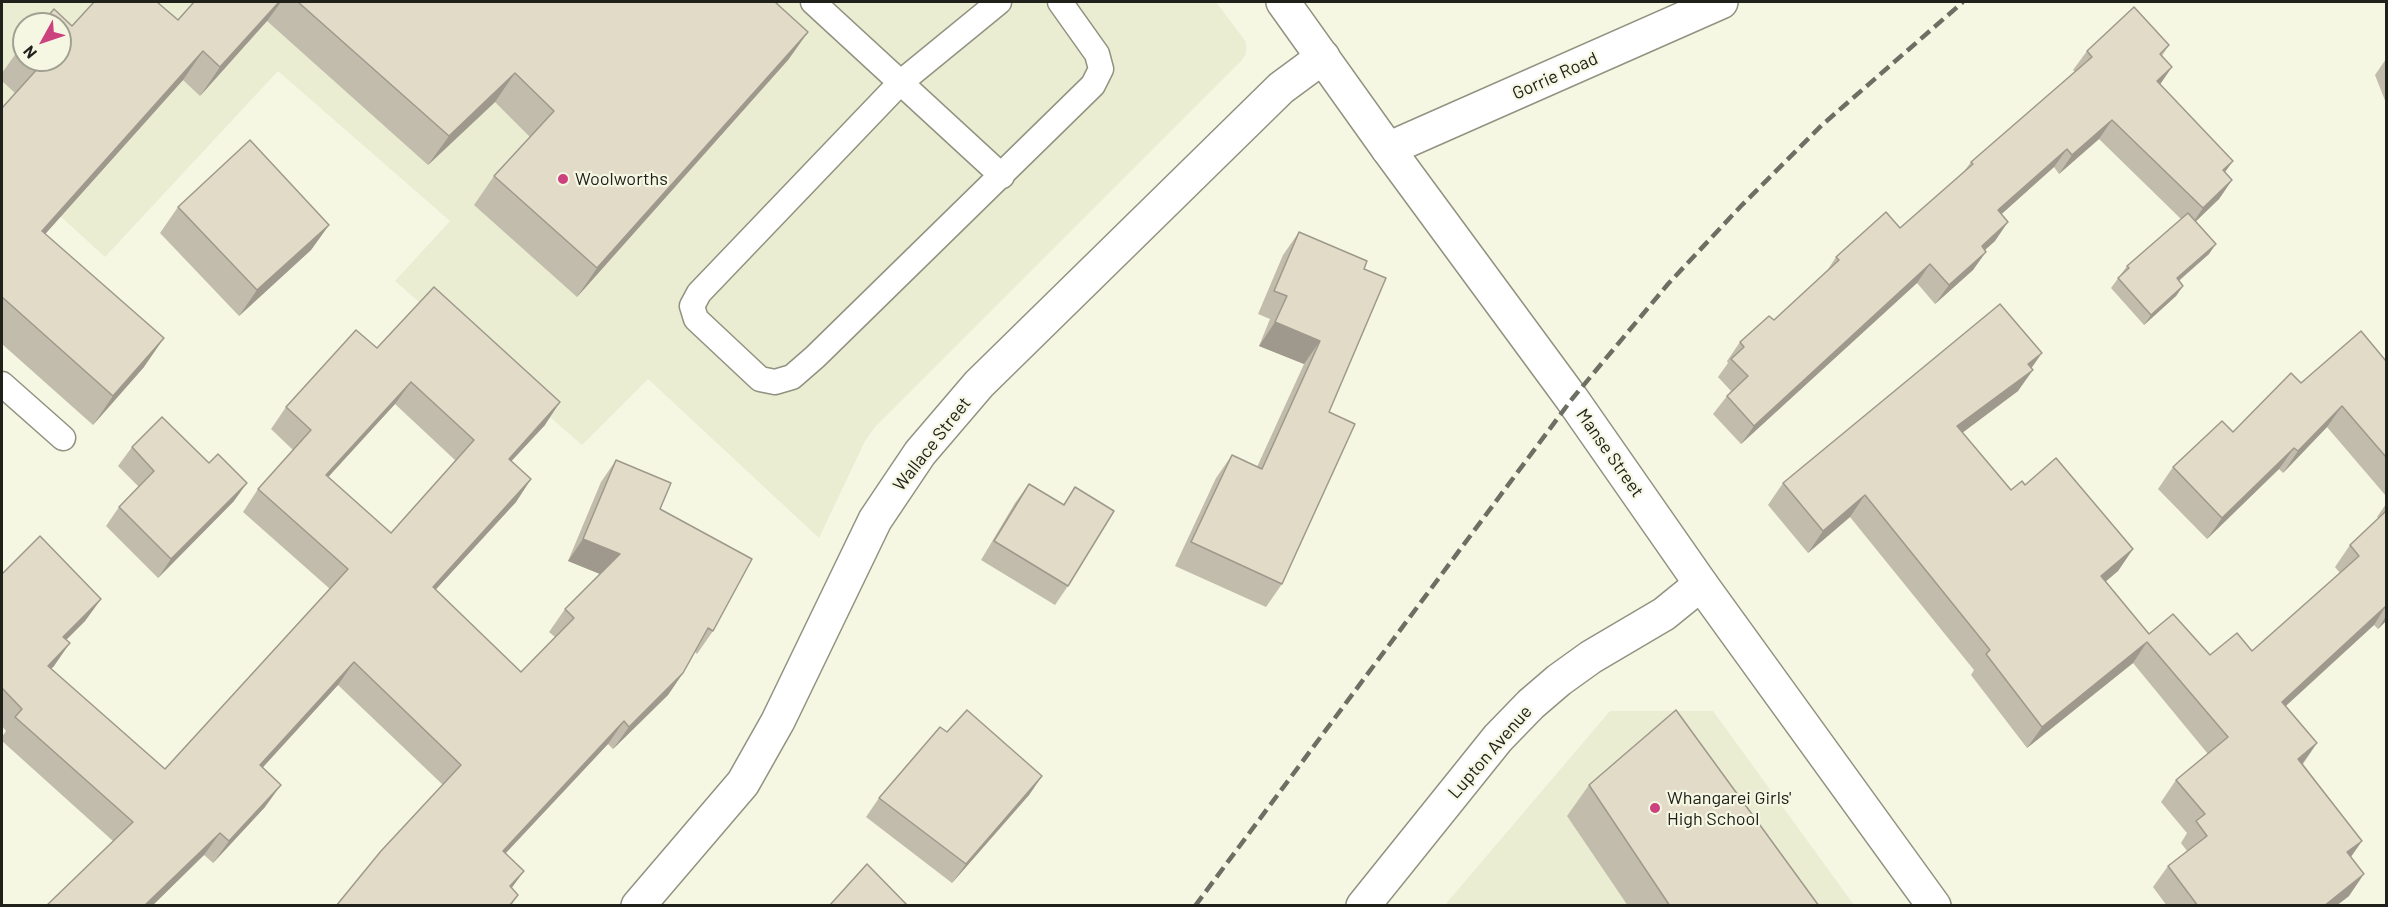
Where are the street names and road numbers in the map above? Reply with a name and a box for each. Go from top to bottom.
street label: Gorrie Road [1509,48,1601,104]
street label: Wallace Street [889,393,975,495]
street label: Manse Street [1572,405,1648,501]
street label: Lupton Avenue [1444,701,1536,803]

